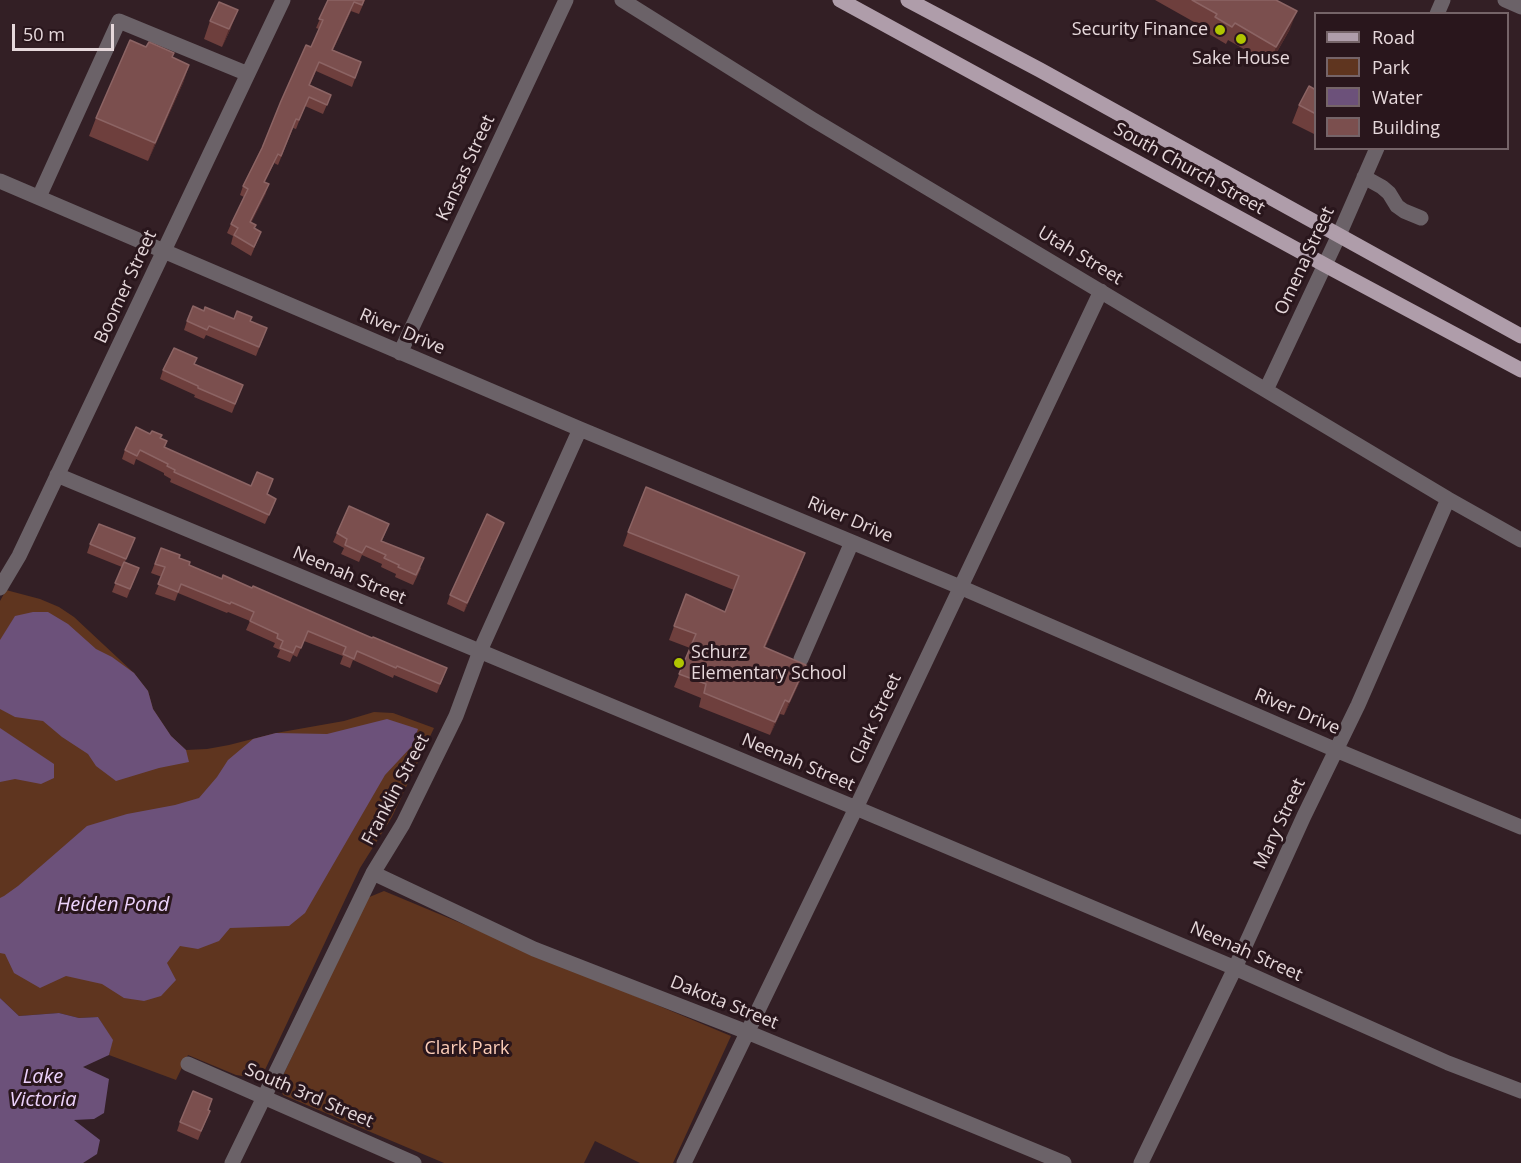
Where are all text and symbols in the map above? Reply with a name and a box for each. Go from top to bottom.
scale bar [15,12,117,50]
legend [1314,12,1509,150]
place label: Security Finance [1072,19,1208,41]
text: 50 m [23,22,65,46]
marker: Security Finance [1213,23,1227,37]
text: Road [1372,25,1415,49]
marker: Sake House [1234,32,1248,46]
place label: Sake House [1192,48,1290,70]
text: Park [1372,55,1410,79]
text: Water [1372,85,1423,109]
street label: Kansas Street [432,112,500,224]
text: Building [1372,115,1440,139]
street label: South Church Street [1110,119,1268,219]
street label: Omena Street [1271,204,1339,318]
street label: Utah Street [1033,222,1127,290]
street label: Boomer Street [90,227,162,347]
street label: River Drive [356,304,448,360]
street label: River Drive [804,492,896,548]
street label: Neenah Street [289,542,409,610]
place label: Schurz Elementary School [691,642,847,684]
marker: Schurz Elementary School [672,656,686,670]
street label: Clark Street [846,670,906,768]
street label: River Drive [1251,684,1343,740]
street label: Neenah Street [738,729,858,797]
street label: Franklin Street [358,731,434,849]
street label: Mary Street [1250,775,1310,873]
water label: Heiden Pond [57,893,169,917]
street label: Neenah Street [1186,918,1306,986]
street label: Dakota Street [667,971,781,1035]
park label: Clark Park [424,1038,510,1060]
street label: South 3rd Street [242,1059,376,1133]
water label: Lake Victoria [9,1065,77,1112]

